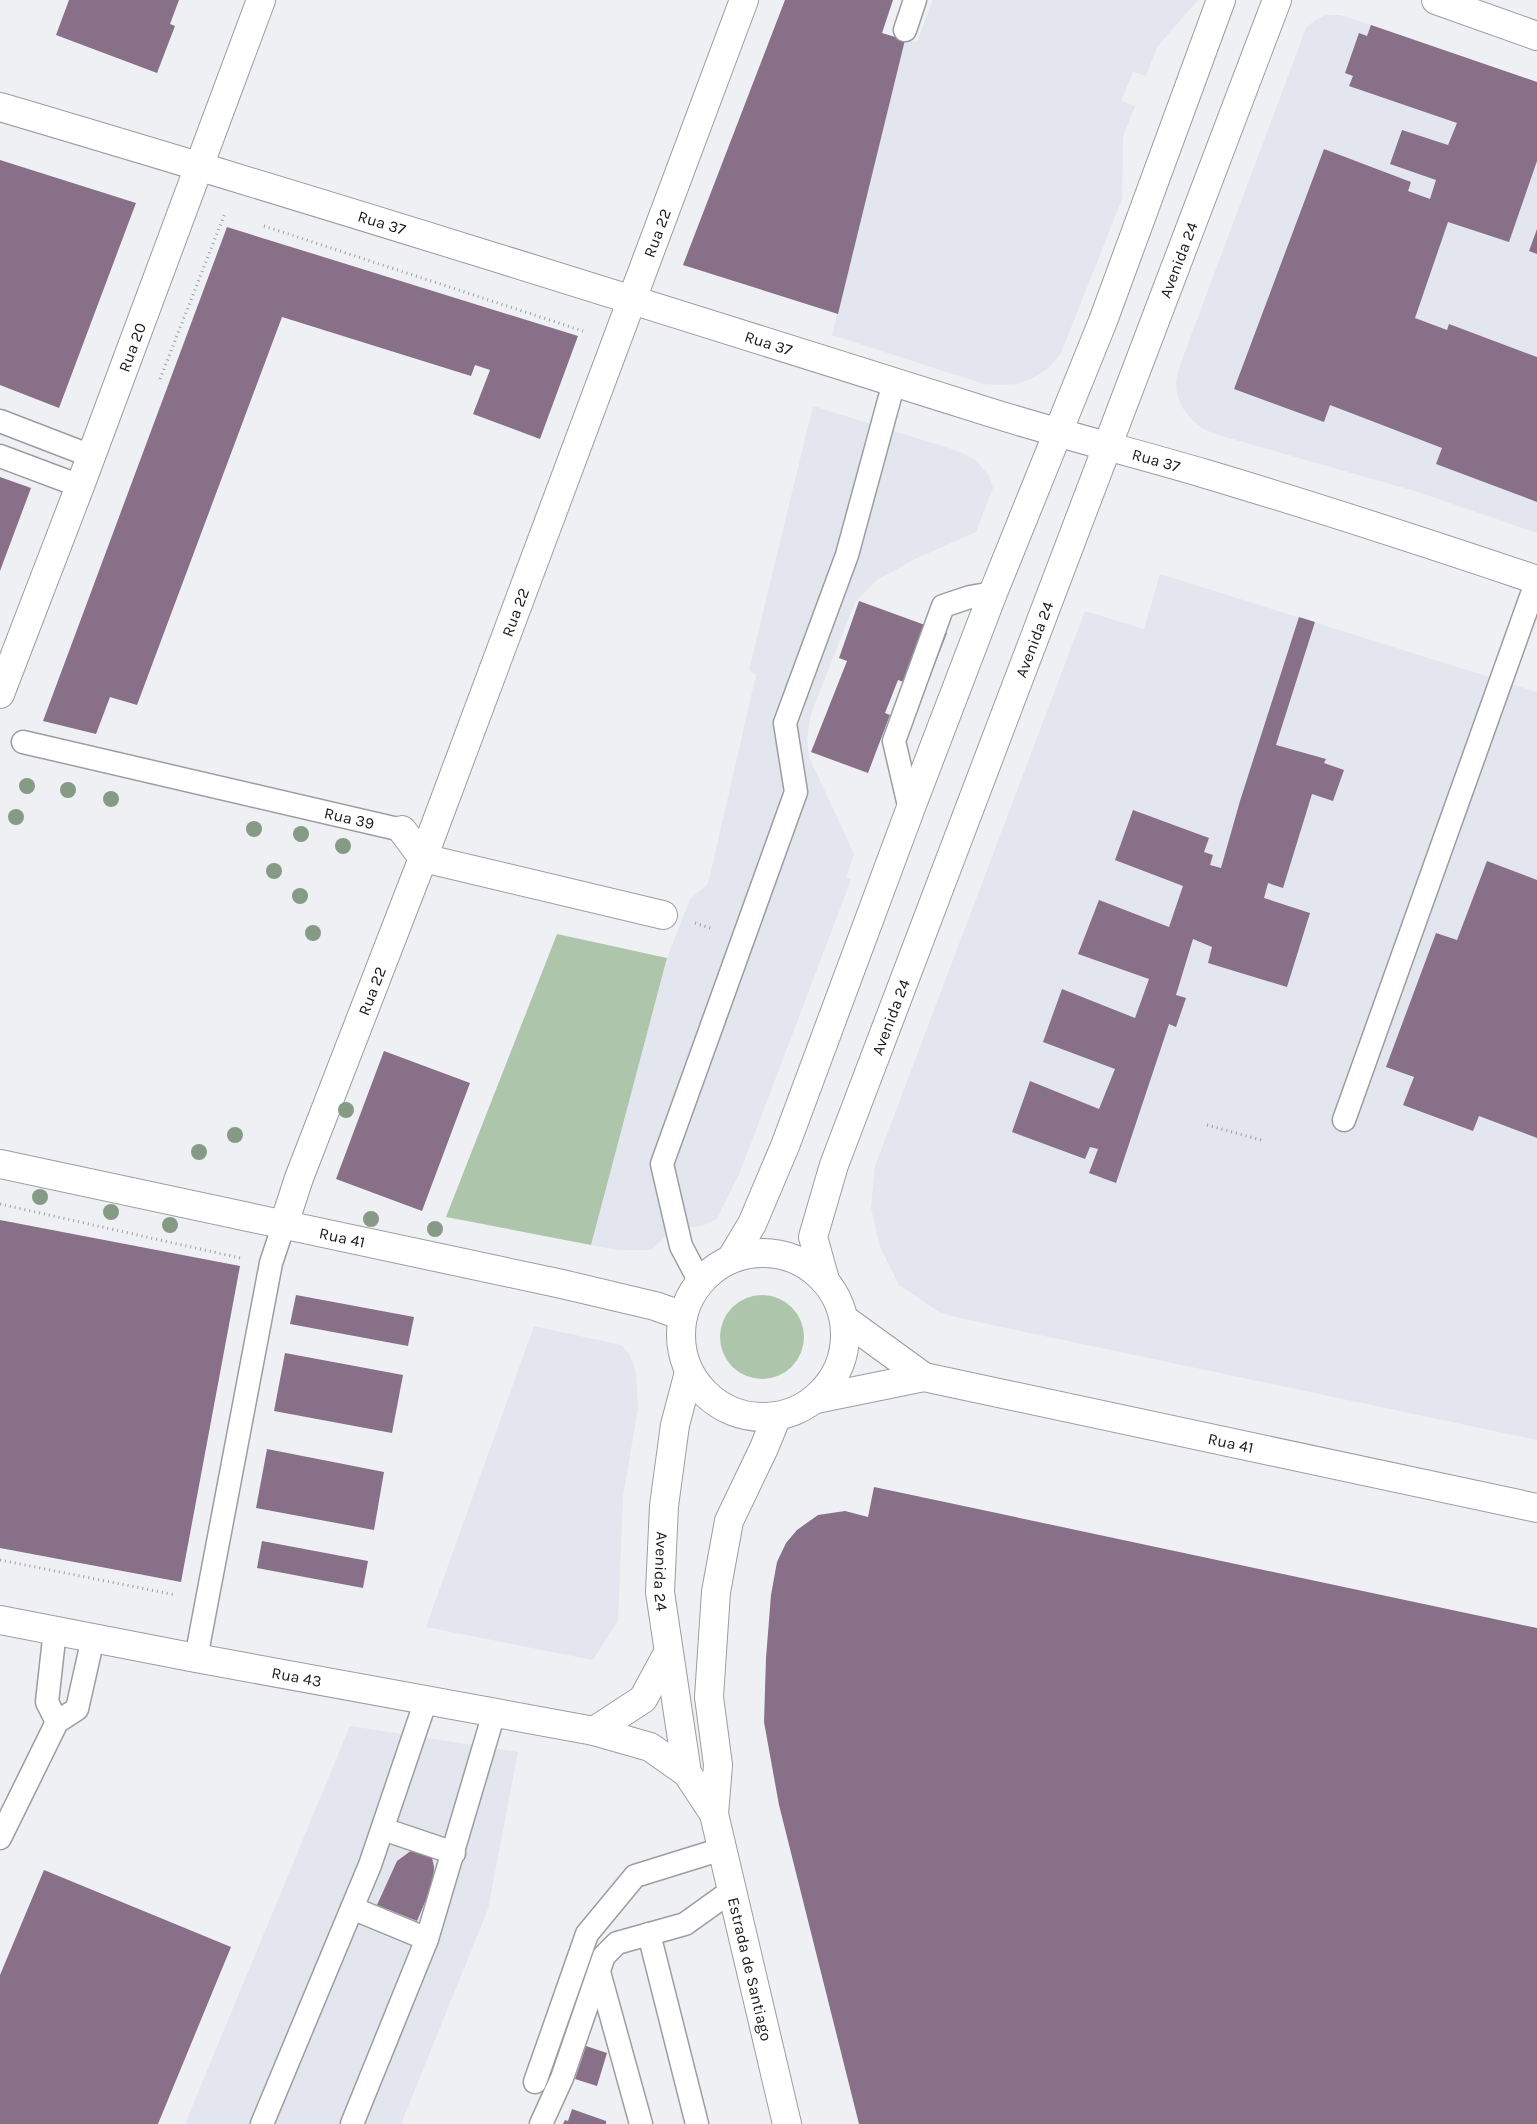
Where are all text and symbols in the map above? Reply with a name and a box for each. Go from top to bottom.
street label: Rua 37 [356,206,409,239]
street label: Rua 22 [639,206,675,260]
street label: Avenida 24 [1155,219,1201,301]
street label: Rua 20 [114,320,149,374]
street label: Rua 37 [742,326,795,359]
street label: Rua 37 [1130,444,1183,476]
street label: Rua 22 [497,585,533,639]
street label: Avenida 24 [1011,599,1057,680]
street label: Rua 39 [322,803,376,833]
street label: Rua 22 [353,964,390,1018]
street label: Avenida 24 [867,976,913,1058]
street label: Rua 41 [318,1223,367,1251]
street label: Rua 41 [1206,1428,1256,1457]
street label: Avenida 24 [650,1531,672,1613]
street label: Rua 43 [270,1663,323,1690]
street label: Estrada de Santiago [724,1895,777,2043]

